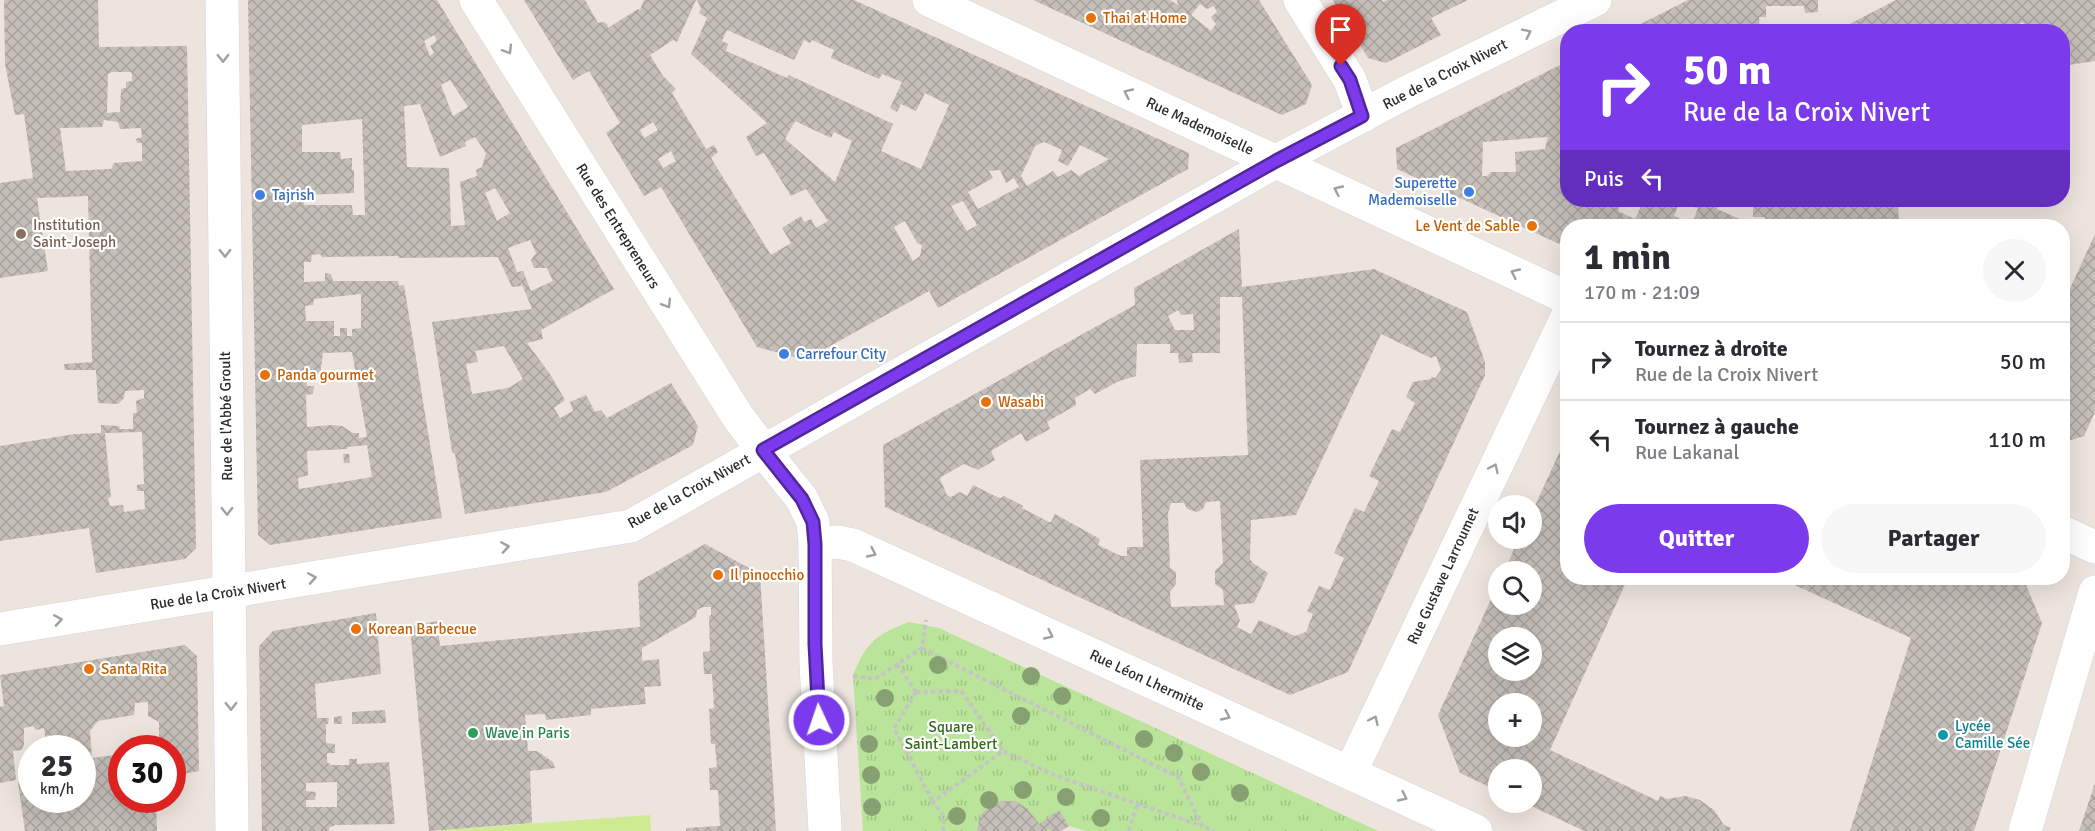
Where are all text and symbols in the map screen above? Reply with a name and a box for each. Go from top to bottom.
pin [1315,4,1366,66]
place label: Thai at Home [1103,9,1187,27]
marker: Thai at Home [1084,11,1098,25]
icon: arrive [1324,13,1357,46]
one-way arrow [1521,29,1532,41]
street label: Rue de la Croix Nivert [1380,35,1510,113]
one-way arrow [500,43,511,54]
text: 50 m [1683,45,1772,96]
icon: right [1584,48,1662,126]
one-way arrow [216,54,229,63]
one-way arrow [1123,88,1134,100]
street label: Rue Mademoiselle [1143,93,1257,159]
text: Rue de la Croix Nivert [1683,96,1930,129]
street label: Rue des Entrepreneurs [572,160,664,292]
icon: left [1636,162,1669,195]
text: Puis [1584,165,1624,192]
place label: Superette Mademoiselle [1368,174,1457,209]
marker: Superette Mademoiselle [1462,185,1476,199]
place label: Tajrish [272,186,315,204]
one-way arrow [1334,186,1345,198]
marker: Tajrish [253,188,267,202]
place label: Institution Saint-Joseph [33,216,116,251]
place label: Le Vent de Sable [1415,217,1520,235]
marker: Le Vent de Sable [1525,219,1539,233]
marker: Institution Saint-Joseph [14,227,28,241]
text: 1 min [1584,235,1671,280]
button: close [1983,239,2046,302]
one-way arrow [218,249,231,258]
one-way arrow [1510,269,1521,281]
text: 170 m · 21:09 [1584,280,1700,305]
one-way arrow [660,297,671,308]
text: Tournez à droite [1635,335,1788,362]
place label: Carrefour City [796,345,886,363]
icon: right [1584,345,1617,378]
marker: Carrefour City [777,347,791,361]
text: 50 m [2000,348,2046,375]
street label: Rue de l'Abbé Groult [216,351,236,481]
text: Rue de la Croix Nivert [1635,362,1818,387]
place label: Panda gourmet [277,366,374,384]
marker: Panda gourmet [258,368,272,382]
place label: Wasabi [998,393,1044,411]
marker: Wasabi [979,395,993,409]
text: Tournez à gauche [1635,413,1799,440]
icon: left [1584,423,1617,456]
text: 110 m [1988,426,2046,453]
text: Rue Lakanal [1635,440,1739,465]
street label: Rue de la Croix Nivert [625,450,753,532]
one-way arrow [1487,463,1499,474]
map controls [1488,495,1542,813]
button: sound [1488,495,1542,549]
button: Quitter [1584,504,1809,573]
button: Partager [1821,504,2046,573]
street label: Rue Gustave Larroumet [1403,505,1483,647]
one-way arrow [221,507,233,516]
one-way arrow [500,541,509,553]
one-way arrow [865,546,876,558]
button: search [1488,561,1542,615]
place label: Il pinocchio [730,566,804,584]
marker: Il pinocchio [711,568,725,582]
one-way arrow [308,573,317,585]
street label: Rue de la Croix Nivert [149,574,287,614]
one-way arrow [53,614,62,626]
place label: Korean Barbecue [368,620,477,638]
marker: Korean Barbecue [349,622,363,636]
one-way arrow [1042,627,1053,639]
button: layers [1488,627,1542,681]
street label: Rue Léon Lhermitte [1087,646,1207,714]
place label: Santa Rita [101,660,167,678]
marker: Santa Rita [82,662,96,676]
position arrow [787,688,851,752]
button: + [1488,693,1542,747]
one-way arrow [225,702,237,711]
one-way arrow [1220,709,1231,721]
one-way arrow [1367,715,1379,726]
place label: Lycée Camille Sée [1955,717,2030,752]
park label: Square Saint-Lambert [905,718,997,753]
place label: Wave in Paris [485,724,570,742]
marker: Wave in Paris [466,726,480,740]
marker: Lycée Camille Sée [1936,728,1950,742]
speed limit sign: 30 [108,735,186,813]
text: 25 [41,748,73,785]
button: − [1488,759,1542,813]
text: km/h [40,780,74,798]
one-way arrow [1397,790,1408,802]

